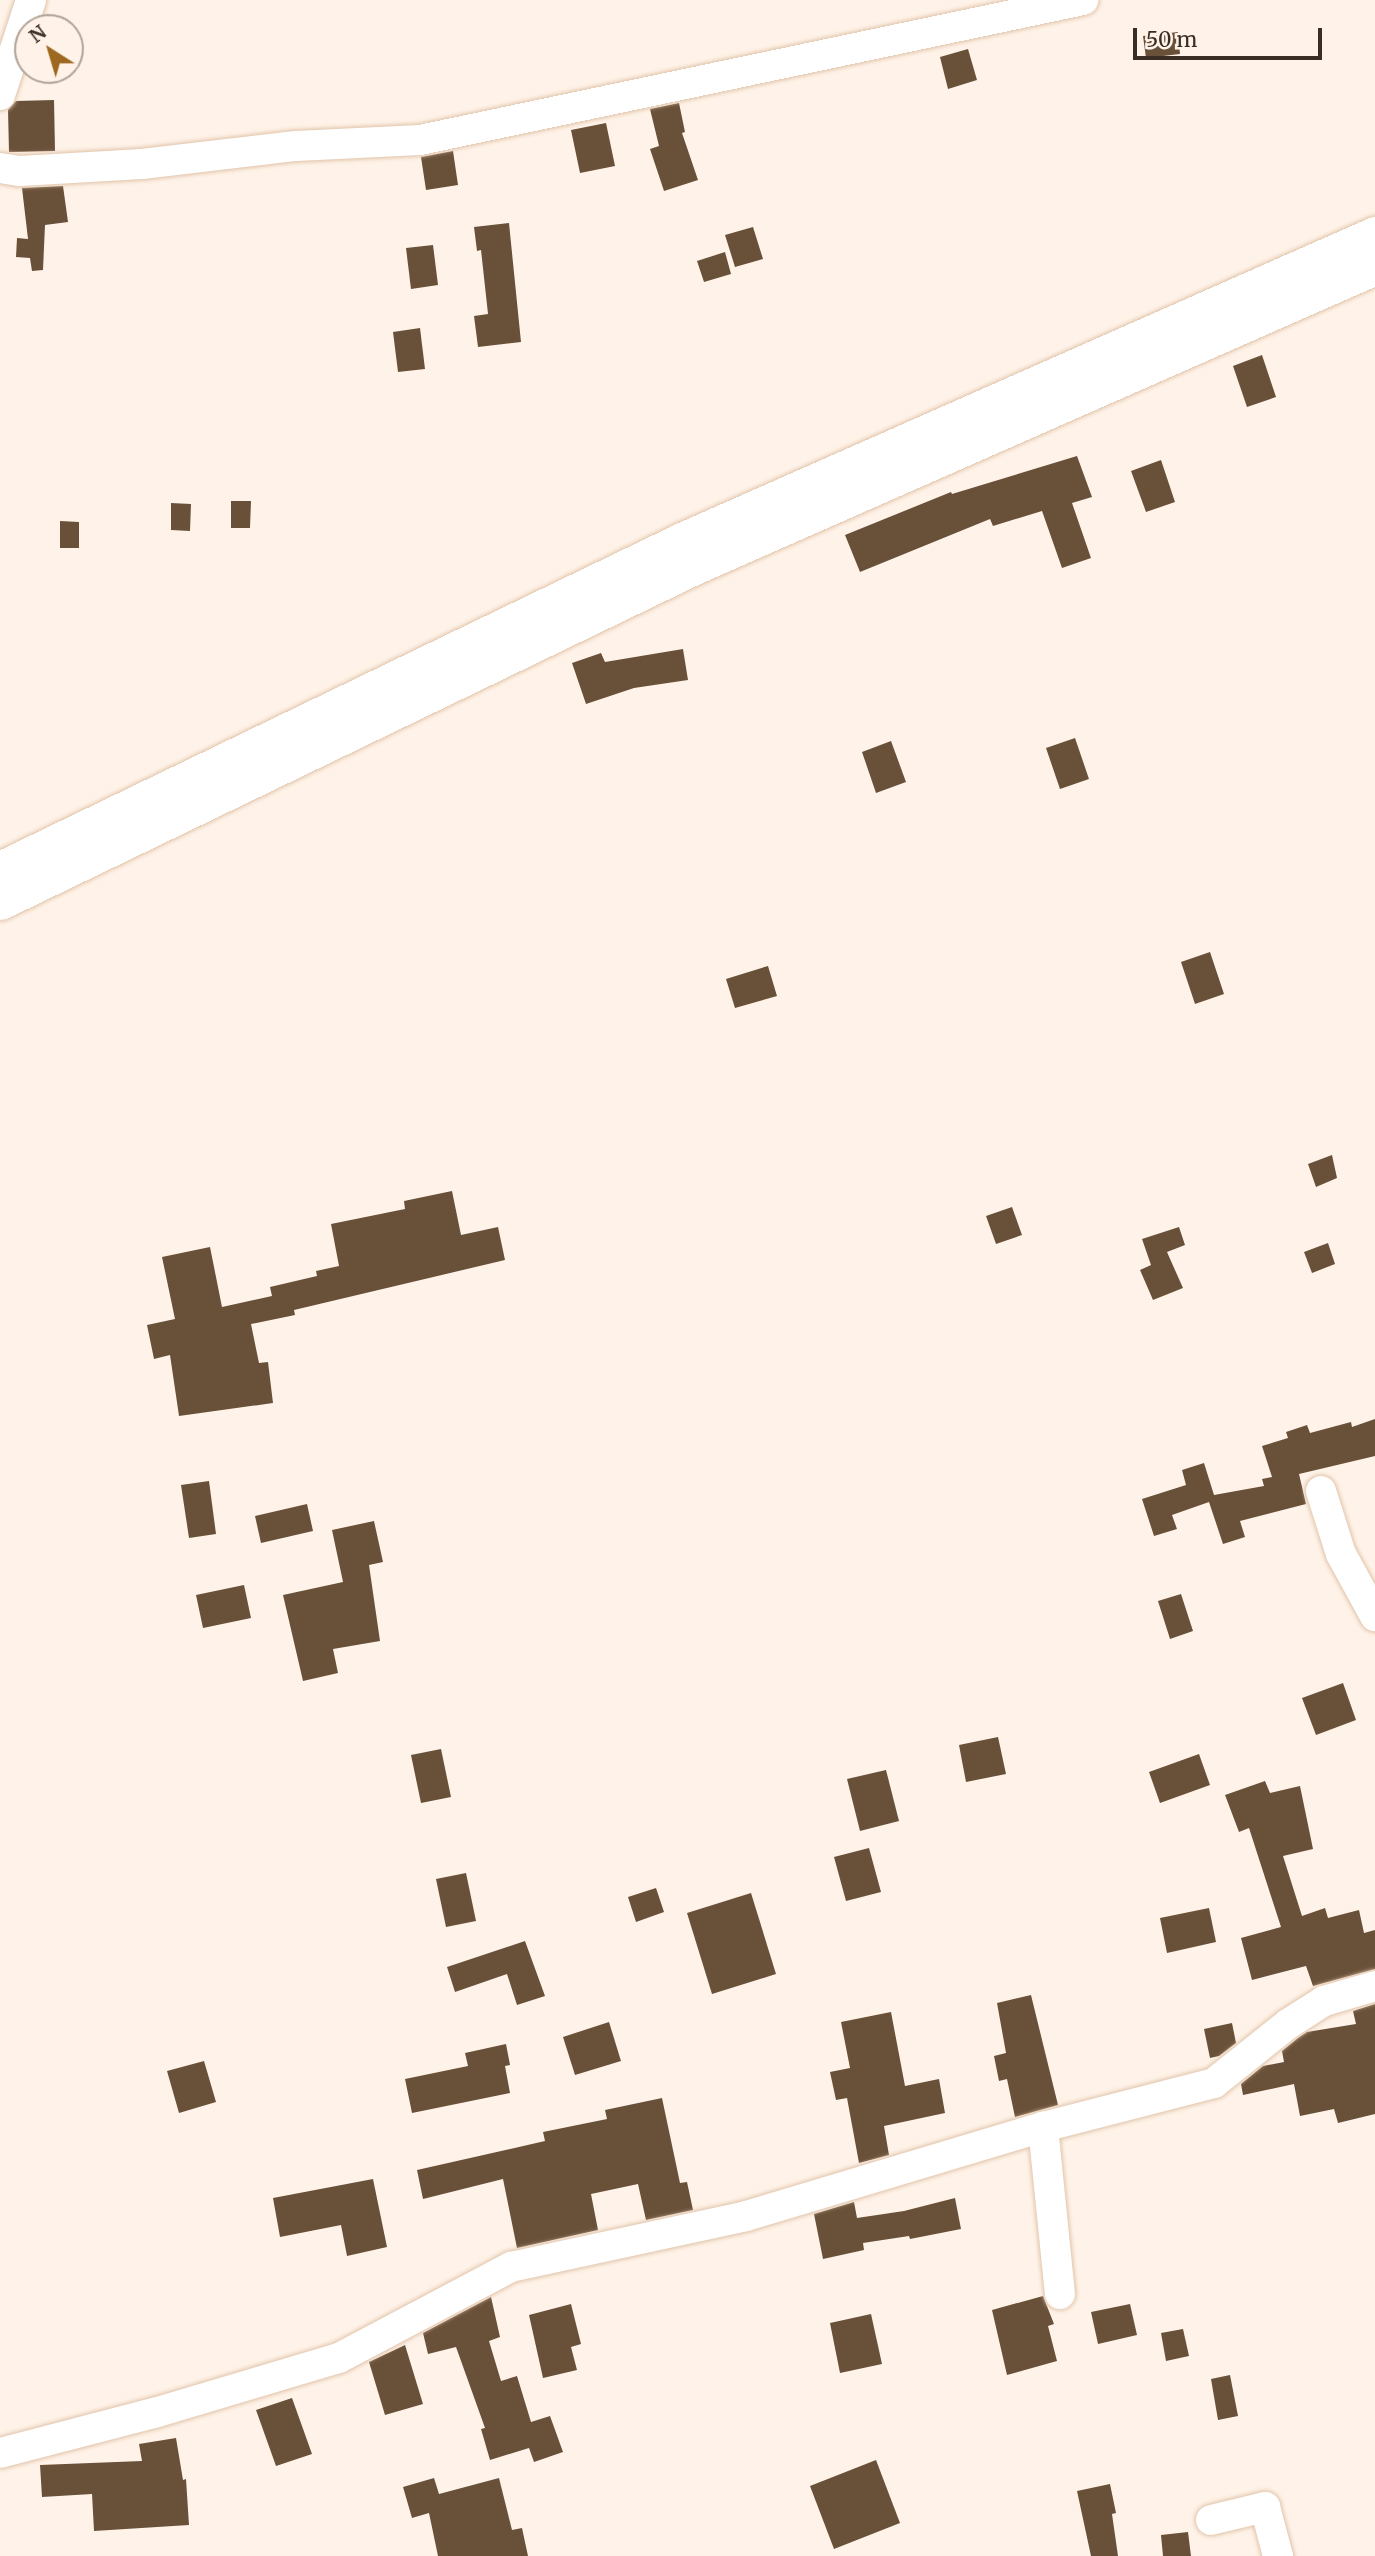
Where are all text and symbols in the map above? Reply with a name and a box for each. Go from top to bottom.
north arrow [14,14,84,84]
scale bar [1137,14,1326,58]
text: N [24,20,51,48]
text: 50 m [1146,26,1197,53]

